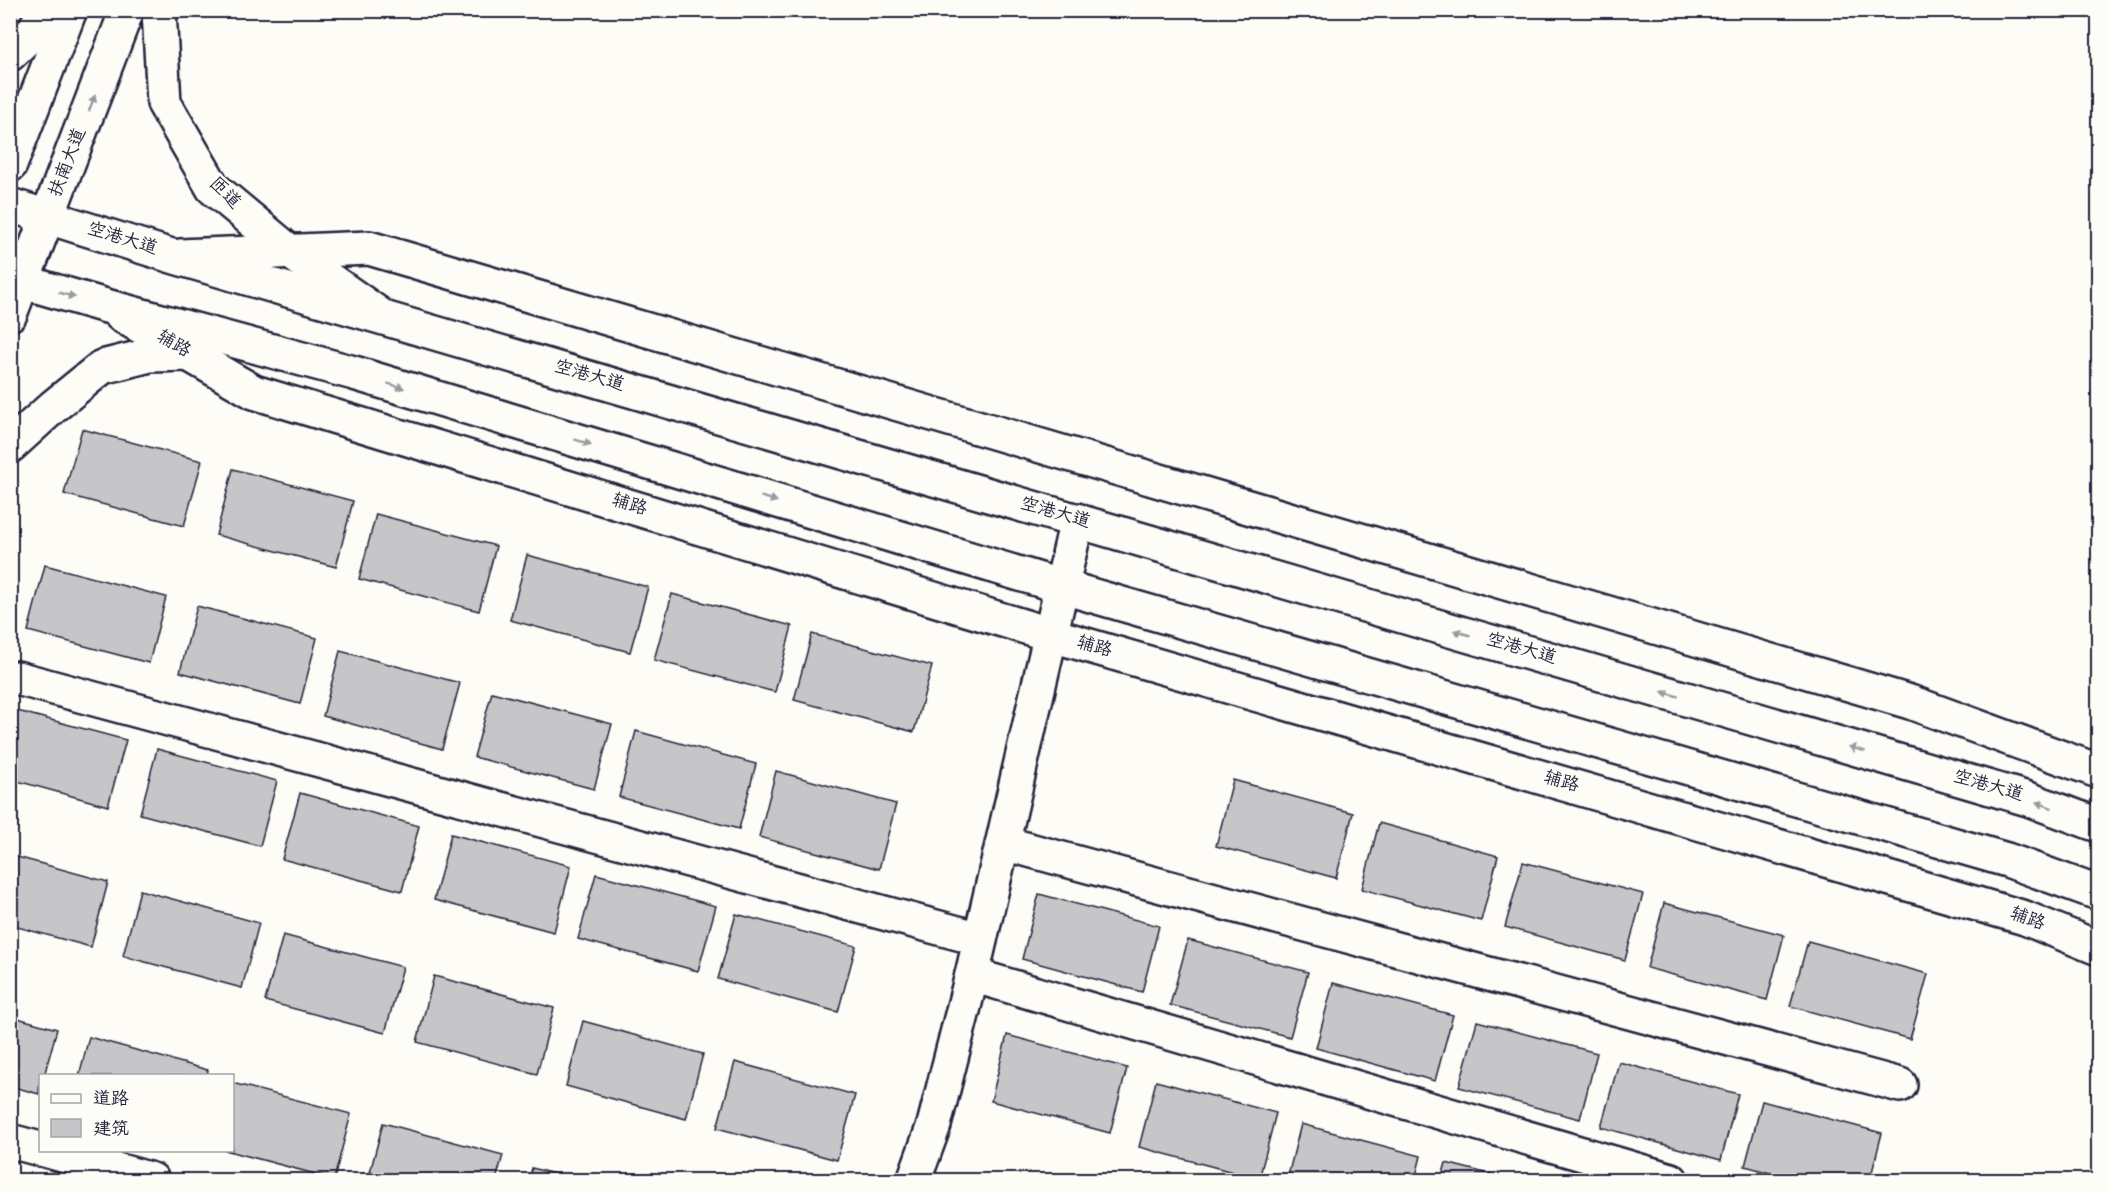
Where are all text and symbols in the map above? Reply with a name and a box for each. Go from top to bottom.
one-way arrow [88,94,98,112]
street label: 扶南大道 [45,125,92,200]
street label: 匝道 [204,173,245,214]
street label: 空港大道 [85,218,160,261]
one-way arrow [58,291,76,300]
street label: 辅路 [152,326,194,363]
street label: 空港大道 [552,356,627,397]
one-way arrow [387,382,405,391]
one-way arrow [574,438,592,447]
street label: 辅路 [609,490,650,521]
street label: 空港大道 [1018,493,1093,534]
one-way arrow [761,494,779,504]
one-way arrow [1453,628,1471,637]
street label: 空港大道 [1484,629,1559,670]
street label: 辅路 [1074,632,1114,663]
one-way arrow [1661,689,1679,698]
one-way arrow [1848,744,1866,753]
street label: 空港大道 [1951,766,2026,807]
street label: 辅路 [1541,767,1581,798]
one-way arrow [2034,799,2052,809]
street label: 辅路 [2006,903,2048,936]
legend [39,1074,234,1152]
text: 道路 [93,1089,129,1111]
text: 建筑 [93,1119,129,1141]

